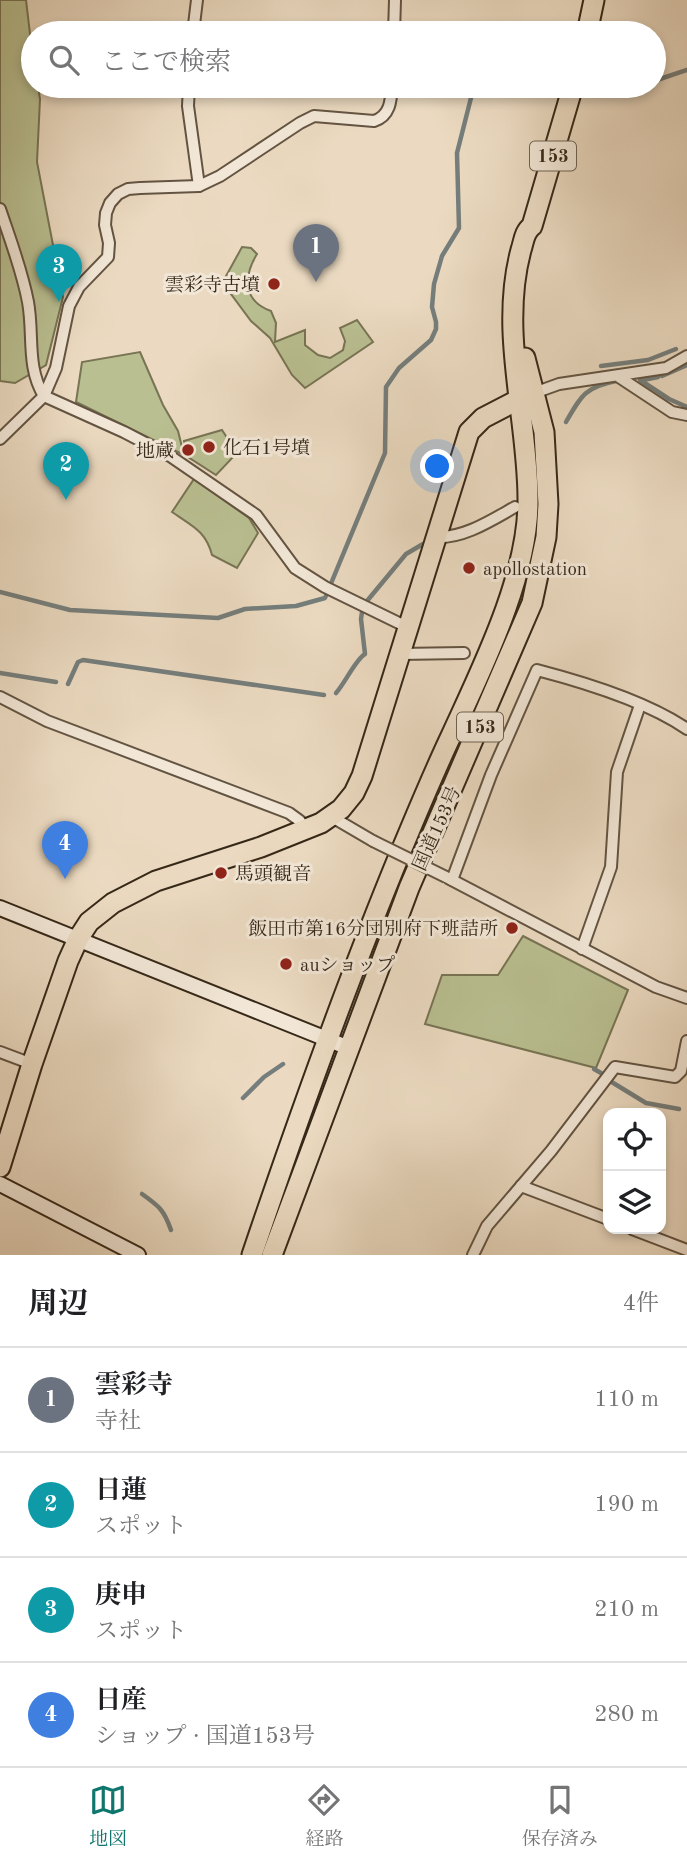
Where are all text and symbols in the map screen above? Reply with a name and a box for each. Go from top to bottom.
search box [21,21,666,98]
icon: search [45,41,83,79]
text: ここで検索 [101,50,231,76]
road number: 153 [530,141,576,170]
pin: 1 [293,224,339,282]
pin: 3 [36,244,82,302]
place label: 雲彩寺古墳 [165,275,260,296]
marker: 雲彩寺古墳 [266,276,282,292]
place label: 化石1号墳 [223,438,310,459]
marker: 化石1号墳 [201,439,217,455]
place label: 地蔵 [136,441,174,462]
pin: 2 [43,442,89,500]
marker: 地蔵 [180,442,196,458]
your location [420,449,454,483]
marker: apollostation [461,560,477,576]
place label: apollostation [483,561,587,580]
road number: 153 [457,712,503,742]
street label: 国道153号 [409,783,465,874]
pin: 4 [42,821,88,879]
place label: 馬頭観音 [235,863,311,885]
marker: 馬頭観音 [213,865,229,881]
place label: 飯田市第16分団別府下班詰所 [248,918,498,940]
marker: 飯田市第16分団別府下班詰所 [504,920,520,936]
place label: auショップ [300,955,395,976]
marker: auショップ [278,956,294,972]
map controls [603,1108,666,1234]
button: locate [603,1108,666,1171]
button: layers [603,1171,666,1234]
text: 周辺 [28,1290,88,1320]
text: 4件 [623,1292,659,1315]
text: 雲彩寺 [95,1373,173,1399]
text: 1 [44,1388,58,1411]
text: 110 m [594,1388,659,1411]
text: 寺社 [95,1410,141,1433]
text: 日蓮 [95,1478,147,1504]
text: 2 [44,1493,58,1516]
text: 190 m [594,1493,659,1516]
text: スポット [95,1515,187,1538]
text: 庚申 [95,1583,147,1609]
text: 3 [44,1598,58,1621]
text: 210 m [594,1598,659,1621]
text: スポット [95,1620,187,1643]
text: 日産 [95,1688,147,1714]
text: 4 [44,1703,58,1726]
text: 280 m [594,1703,659,1726]
text: ショップ · 国道153号 [95,1725,315,1748]
tab: 地図 [89,1781,127,1852]
tab: 経路 [305,1781,344,1852]
tab: 保存済み [522,1781,598,1852]

